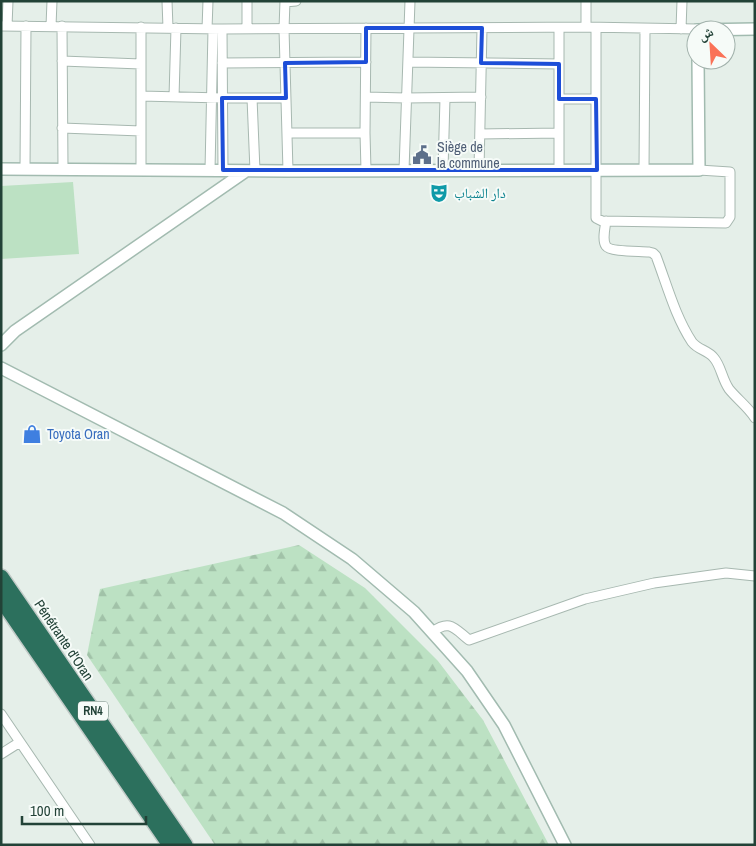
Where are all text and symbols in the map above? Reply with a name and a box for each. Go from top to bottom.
north arrow [686,20,736,70]
text: ش [695,22,716,45]
place label: Siège de la commune [437,138,500,172]
public building icon: Siège de la commune [411,144,433,166]
theatre icon: دار الشباب [428,182,450,204]
place label: دار الشباب [454,184,506,202]
shop icon: Toyota Oran [21,423,43,445]
place label: Toyota Oran [47,425,110,443]
street label: Pénétrante d'Oran [30,596,98,684]
road number: RN4 [78,701,108,720]
scale bar [22,794,146,826]
text: 100 m [30,800,64,821]

